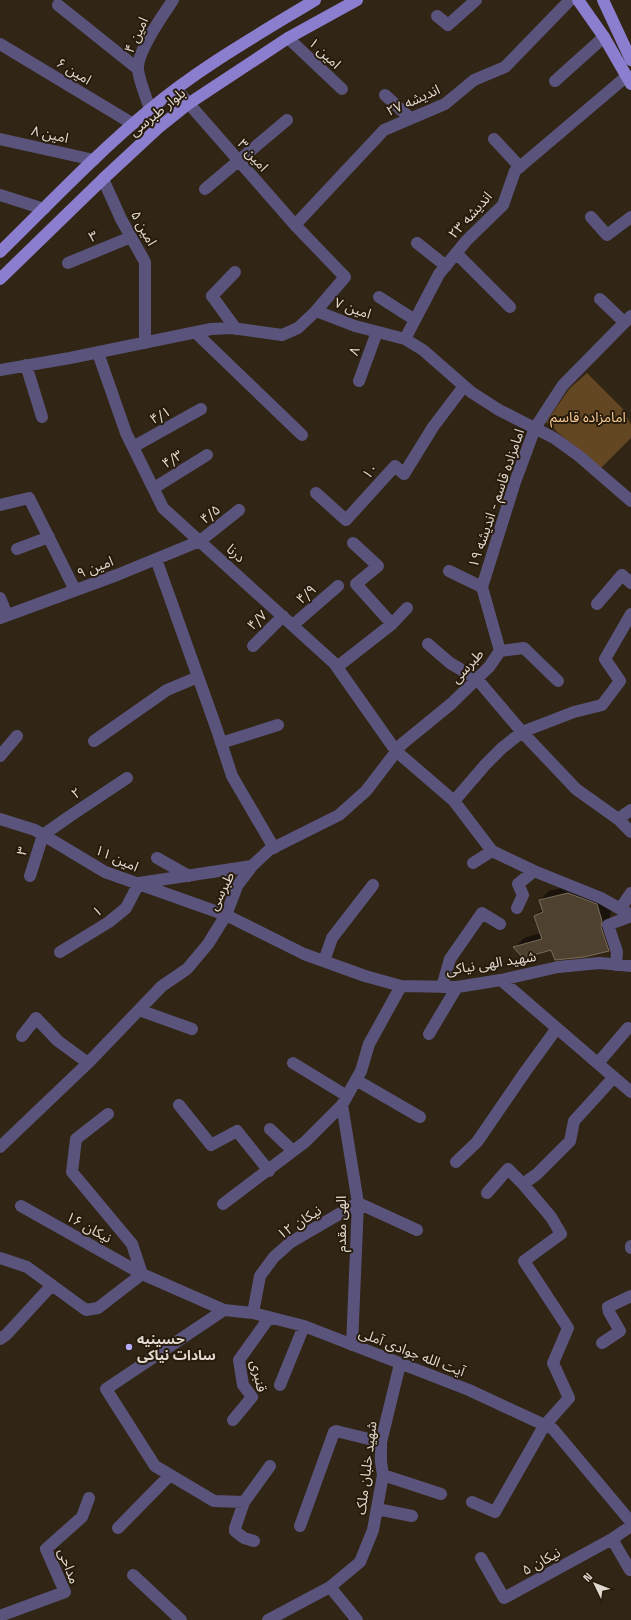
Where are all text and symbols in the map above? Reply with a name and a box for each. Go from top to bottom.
street label: امین ۴ [120,14,152,56]
street label: امین ۱ [305,34,345,72]
street label: امین ۶ [53,54,95,88]
street label: اندیشه ۲۷ [383,80,443,120]
street label: بلوار طبرسی [125,84,189,140]
street label: امین ۸ [30,121,70,147]
street label: امین ۳ [234,135,272,175]
street label: اندیشه ۲۳ [444,188,496,242]
street label: امین ۵ [127,207,161,249]
street label: ۳ [86,226,100,246]
street label: امین ۷ [332,293,374,323]
street label: ۸ [344,344,364,358]
street label: ۴/۱ [146,402,174,428]
park label: امامزاده قاسم [550,408,626,428]
street label: امامزاده قاسم - اندیشه ۱۹ [464,426,530,570]
street label: ۴/۳ [158,446,186,472]
street label: ۱۰ [358,459,382,483]
street label: ۴/۵ [196,500,224,528]
street label: درنا [223,540,249,566]
street label: امین ۹ [74,552,116,582]
street label: ۴/۹ [292,580,320,608]
street label: ۴/۷ [243,606,271,634]
street label: طبرسی [447,645,487,687]
street label: ۲ [68,783,84,803]
street label: امین ۱۱ [92,840,142,876]
street label: ۳ [12,845,32,857]
street label: طبرسی [204,869,238,913]
street label: ۱ [89,901,105,921]
street label: شهید الهی نیاکی [444,947,538,979]
street label: الهی مقدم [332,1196,352,1252]
street label: نیکان ۱۲ [273,1201,325,1243]
street label: نیکان ۱۶ [63,1207,115,1247]
street label: آیت الله جوادی آملی [356,1323,468,1381]
place label: حسینیه سادات نیاکی [137,1330,216,1364]
marker: حسینیه سادات نیاکی [124,1342,134,1352]
street label: قنبری [247,1358,271,1394]
street label: شهید خلبان ملک [351,1420,381,1516]
street label: نیکان ۵ [519,1543,564,1579]
street label: مداحی [54,1546,84,1586]
north arrow [575,1564,615,1604]
text: N [580,1570,595,1585]

